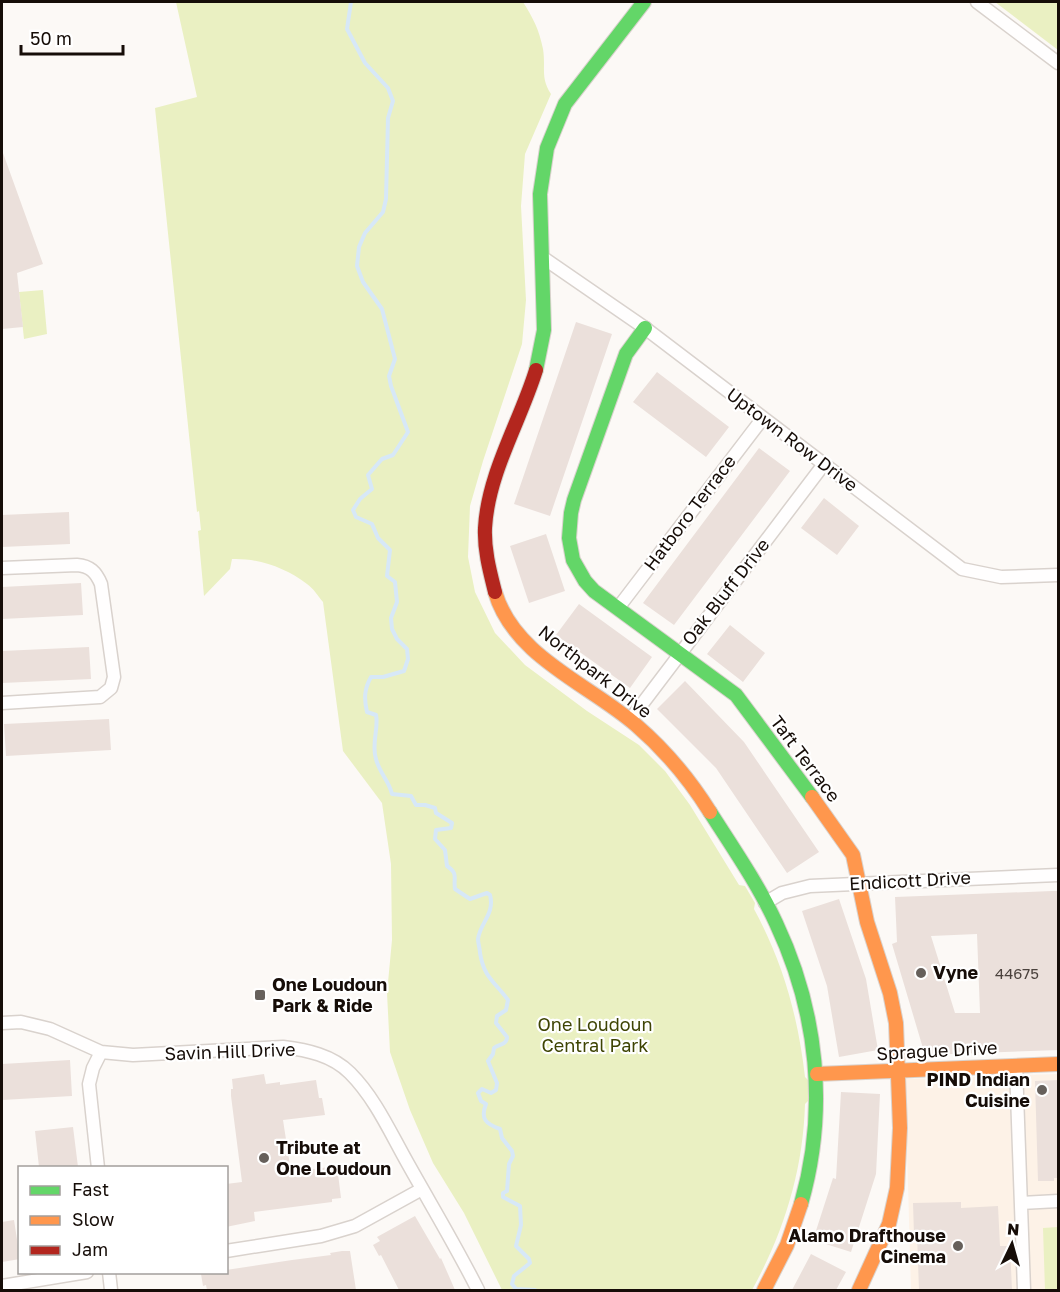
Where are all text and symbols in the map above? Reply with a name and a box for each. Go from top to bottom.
scale bar [21,18,123,56]
text: 50 m [30,27,72,49]
street label: Uptown Row Drive [723,383,863,496]
street label: Hatboro Terrace [639,450,740,575]
street label: Oak Bluff Drive [677,534,774,649]
street label: Northpark Drive [535,620,657,722]
street label: Taft Terrace [766,711,845,806]
street label: Endicott Drive [849,866,971,894]
place label: Vyne [933,961,978,983]
house number: 44675 [995,964,1039,982]
marker: Vyne [914,966,928,980]
place label: One Loudoun Park & Ride [272,973,387,1016]
marker: One Loudoun Park & Ride [253,988,267,1002]
park label: One Loudoun Central Park [538,1013,652,1056]
street label: Sprague Drive [876,1036,998,1064]
street label: Savin Hill Drive [164,1038,296,1064]
place label: PIND Indian Cuisine [926,1068,1030,1111]
marker: PIND Indian Cuisine [1035,1083,1049,1097]
place label: Tribute at One Loudoun [276,1136,391,1179]
marker: Tribute at One Loudoun [257,1151,271,1165]
legend [18,1166,228,1274]
text: Fast [72,1178,109,1200]
text: Slow [72,1208,115,1230]
north arrow [982,1214,1042,1274]
text: N [1006,1219,1020,1240]
place label: Alamo Drafthouse Cinema [789,1224,946,1267]
text: Jam [72,1238,108,1260]
marker: Alamo Drafthouse Cinema [951,1239,965,1253]

